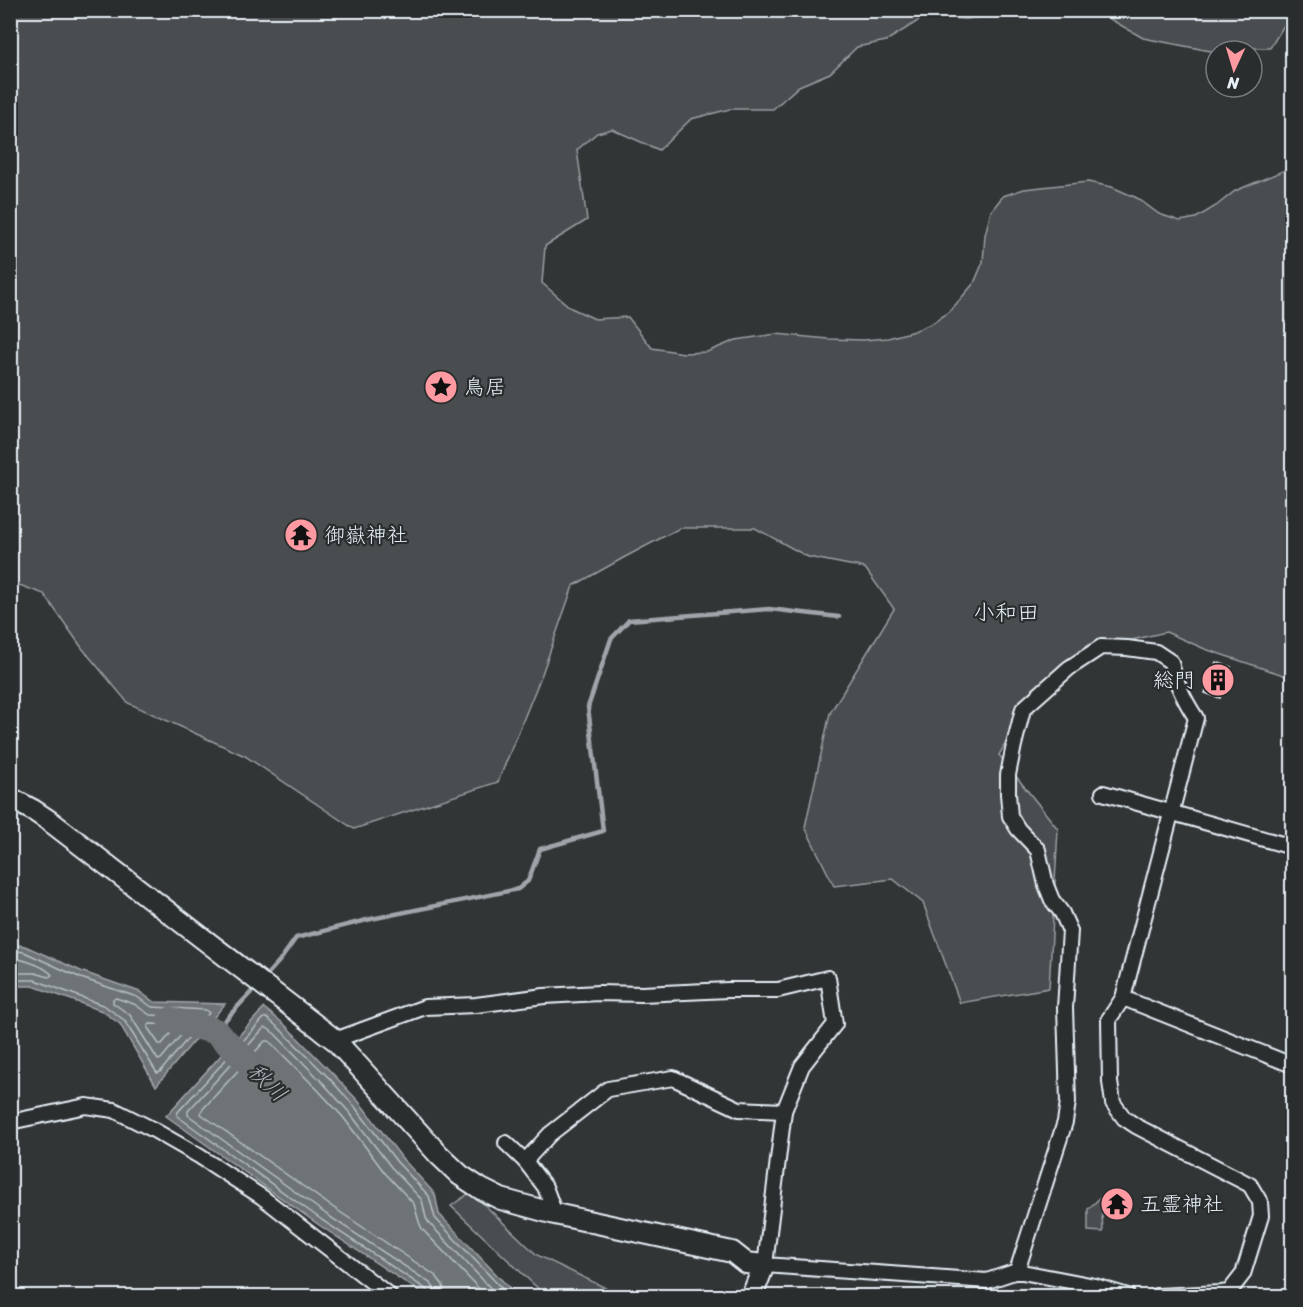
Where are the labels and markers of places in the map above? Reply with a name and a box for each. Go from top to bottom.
place label: 鳥居 [464,368,506,406]
place icon: 鳥居 [423,369,459,405]
place label: 御嶽神社 [324,516,408,554]
temple icon: 御嶽神社 [283,517,319,553]
place label: 総門 [1153,661,1195,699]
building icon: 総門 [1200,662,1236,698]
place label: 五霊神社 [1140,1185,1224,1223]
temple icon: 五霊神社 [1099,1186,1135,1222]

